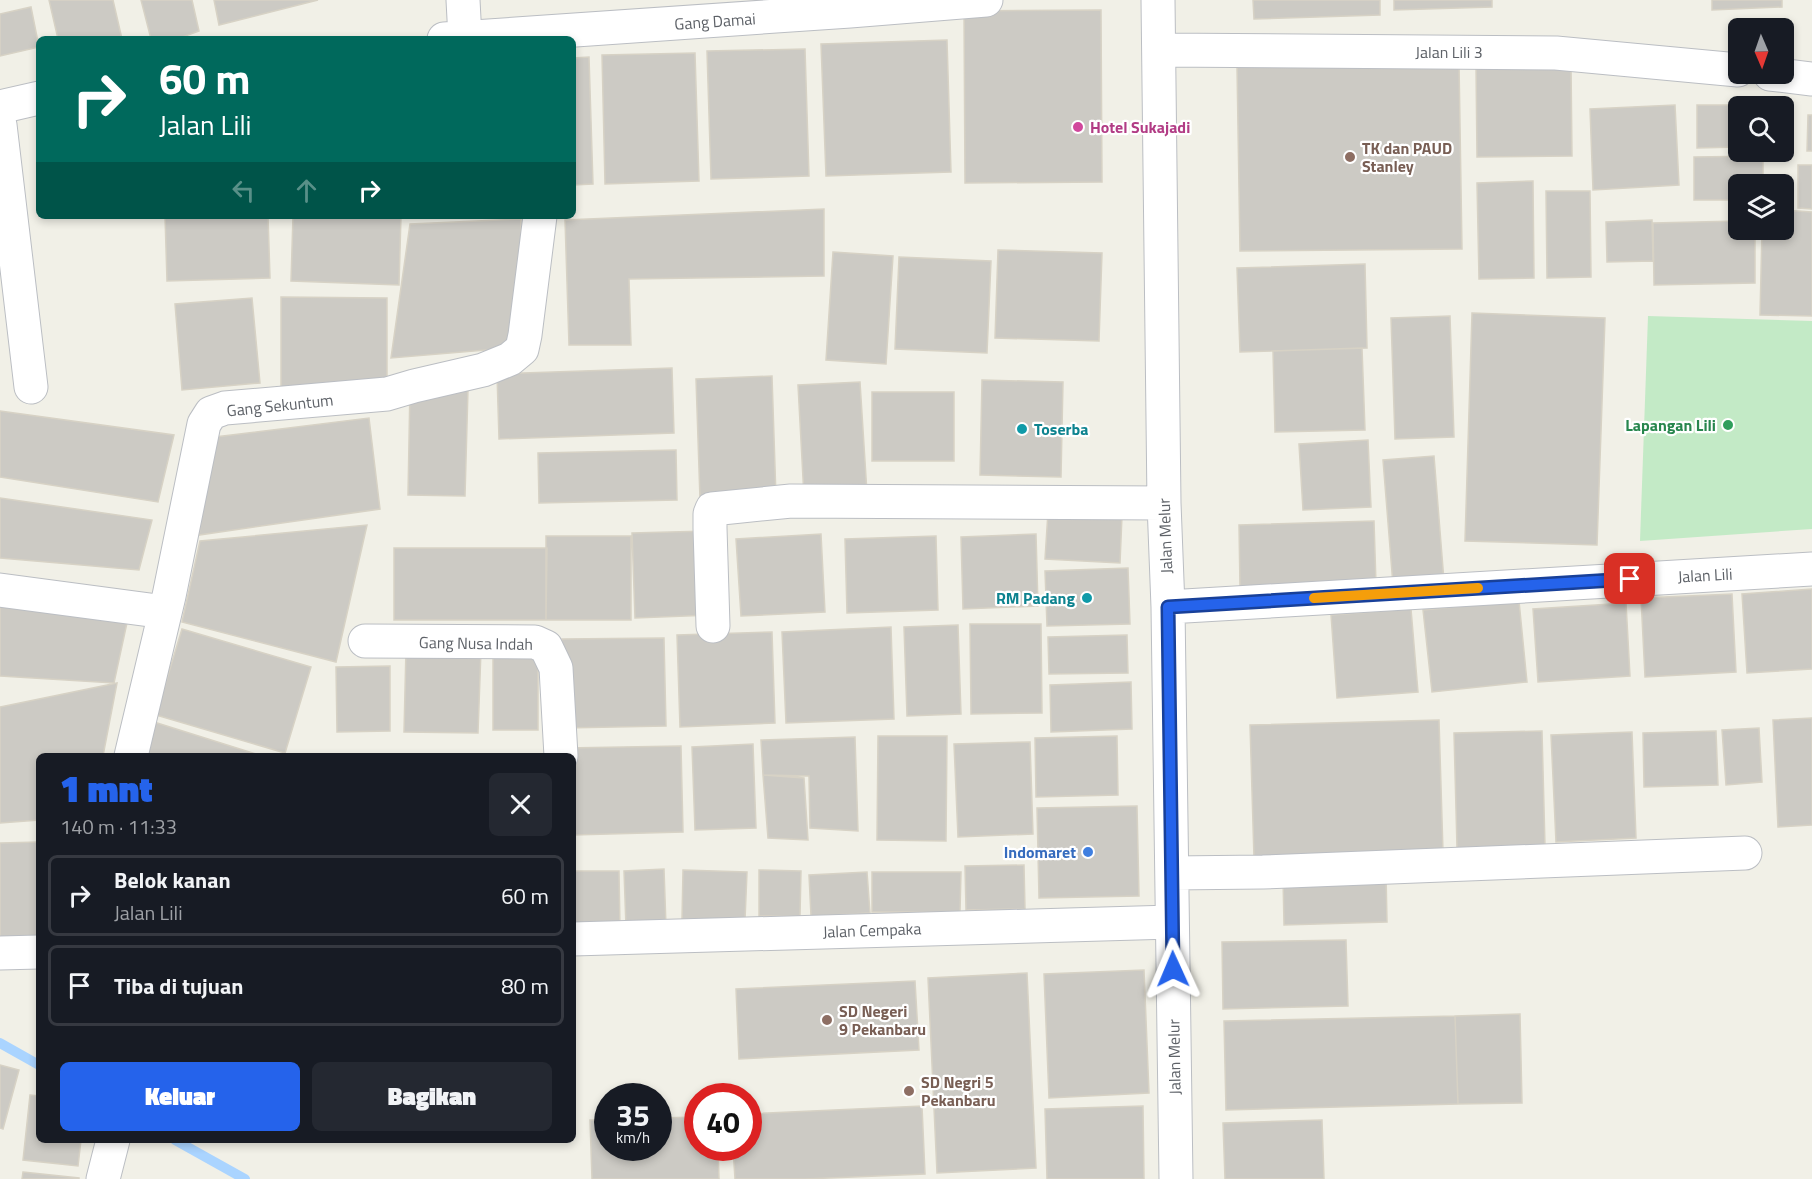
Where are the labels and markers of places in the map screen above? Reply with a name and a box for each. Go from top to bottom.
place label: Hotel Sukajadi [1090,115,1190,139]
marker: Hotel Sukajadi [1071,120,1085,134]
place label: TK dan PAUD Stanley [1362,136,1452,178]
marker: TK dan PAUD Stanley [1343,150,1357,164]
place label: Lapangan Lili [1625,413,1716,437]
place label: Toserba [1034,417,1088,441]
marker: Lapangan Lili [1721,418,1735,432]
marker: Toserba [1015,422,1029,436]
pin [1604,553,1655,604]
place label: RM Padang [996,586,1075,610]
marker: RM Padang [1080,591,1094,605]
place label: Indomaret [1004,840,1076,864]
marker: Indomaret [1081,845,1095,859]
place label: SD Negeri 9 Pekanbaru [839,999,926,1041]
marker: SD Negeri 9 Pekanbaru [820,1013,834,1027]
place label: SD Negri 5 Pekanbaru [921,1070,996,1112]
marker: SD Negri 5 Pekanbaru [902,1084,916,1098]

